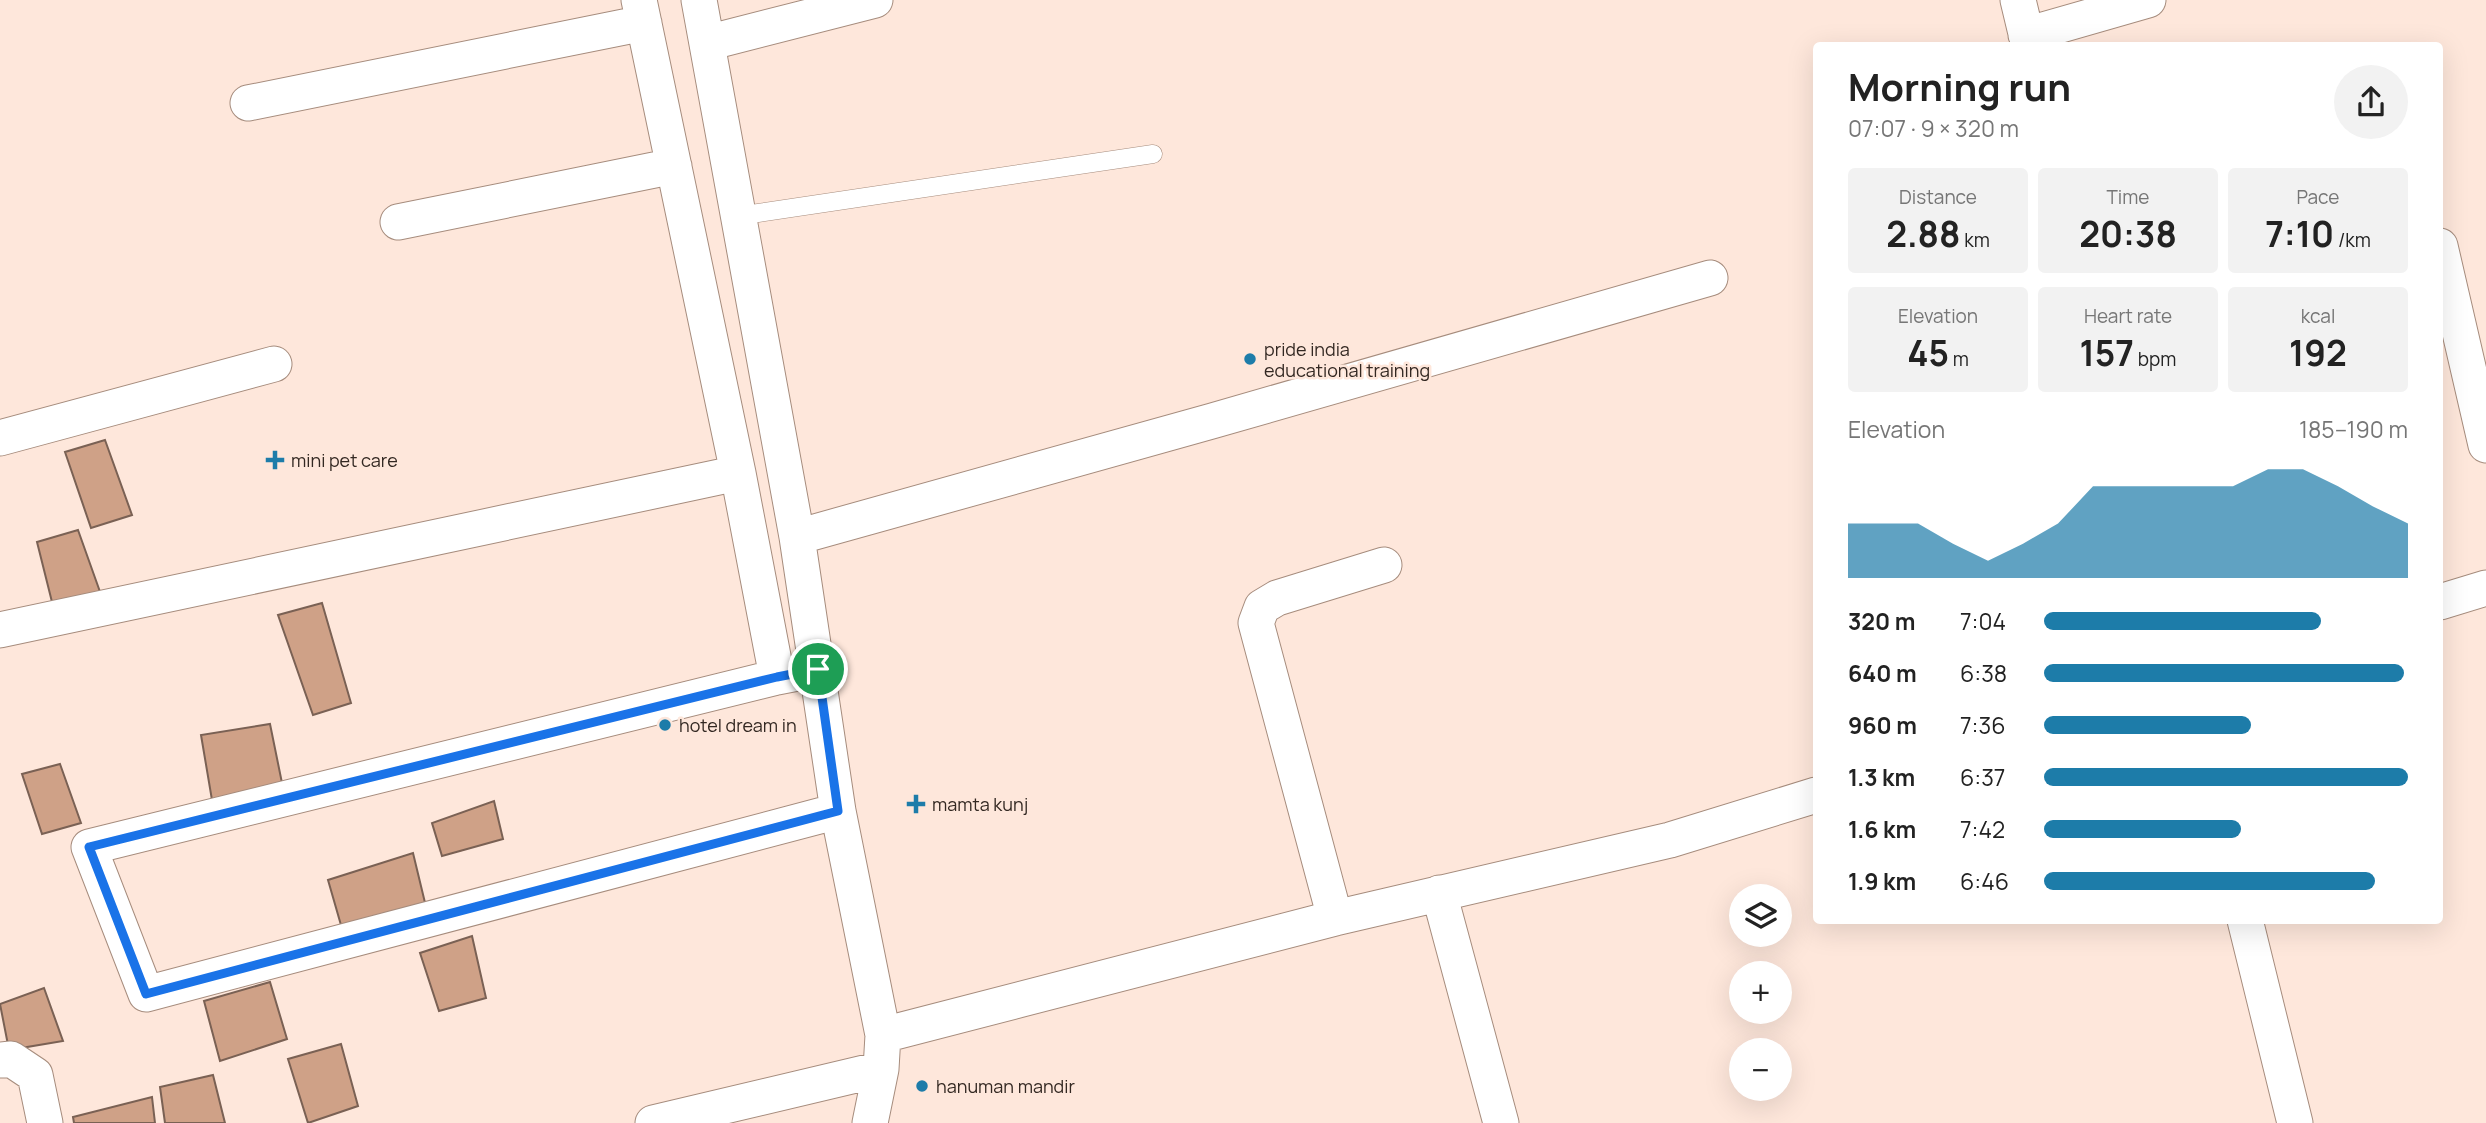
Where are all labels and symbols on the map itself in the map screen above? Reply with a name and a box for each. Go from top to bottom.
place label: pride india educational training [1264,337,1430,382]
marker: pride india educational training [1242,351,1258,367]
place label: mini pet care [291,448,398,472]
marker: mini pet care [265,450,285,470]
pin [788,639,848,699]
place label: hotel dream in [679,713,797,737]
marker: hotel dream in [657,717,673,733]
place label: mamta kunj [932,792,1028,816]
marker: mamta kunj [906,794,926,814]
place label: hanuman mandir [936,1074,1075,1098]
marker: hanuman mandir [914,1078,930,1094]

